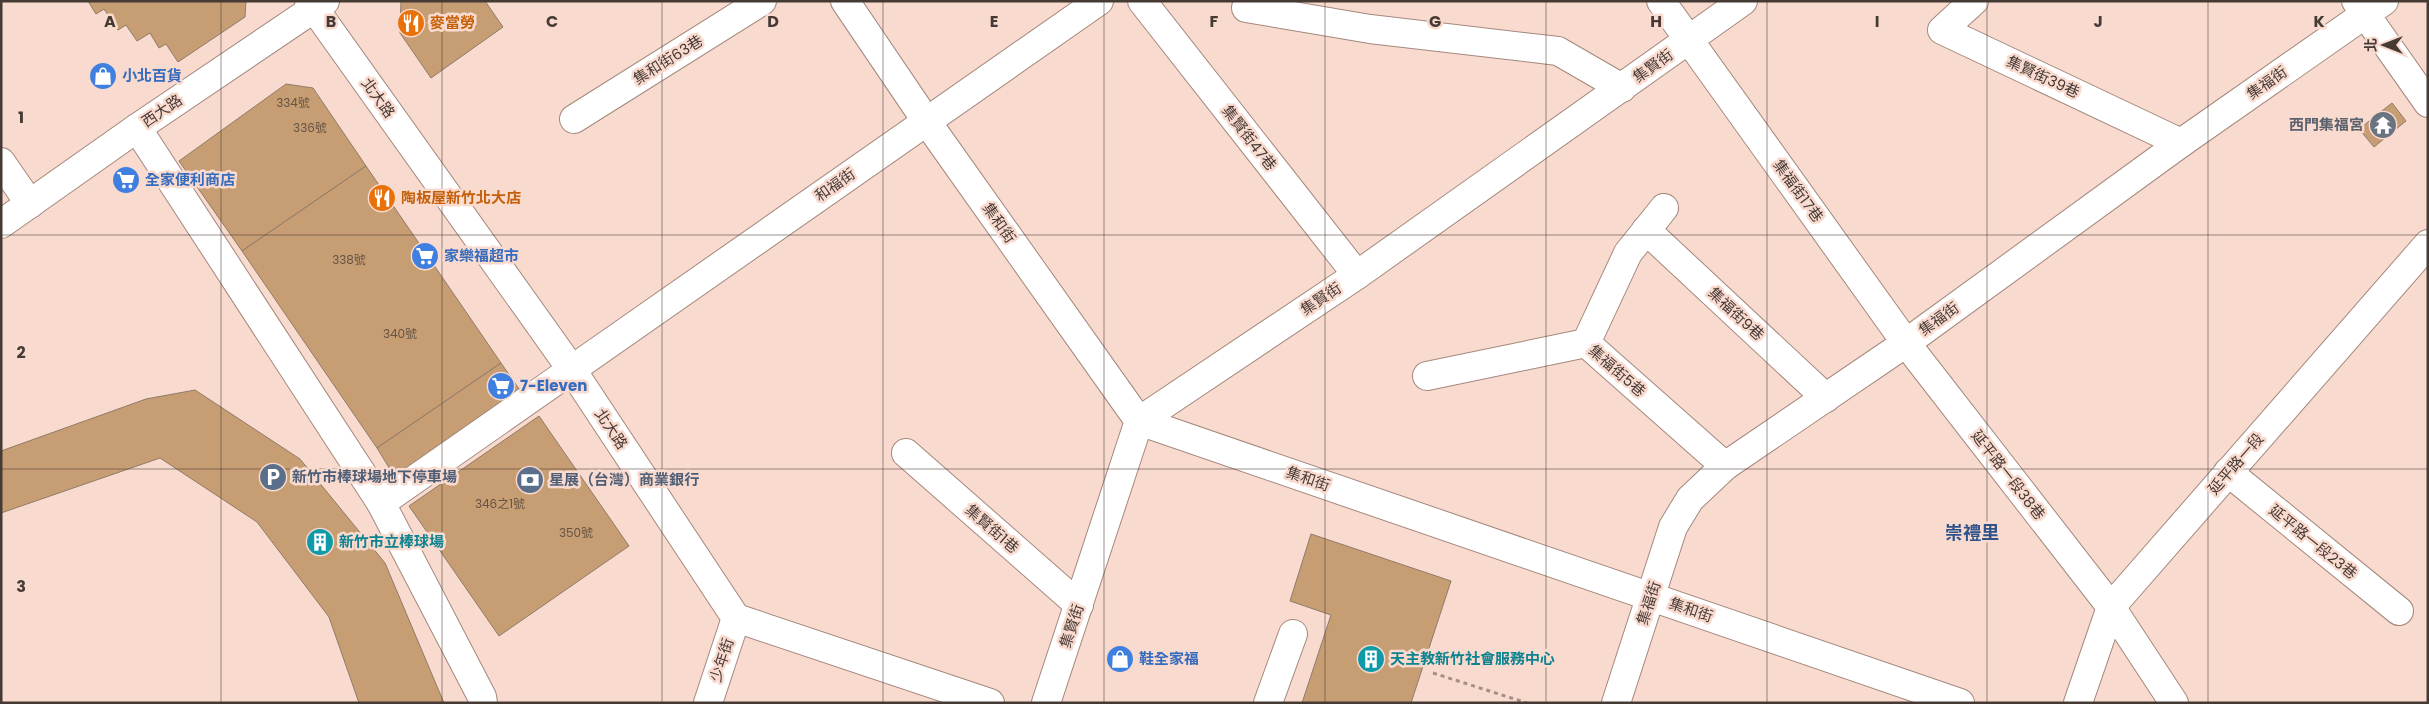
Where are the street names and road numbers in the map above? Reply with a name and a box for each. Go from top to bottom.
street label: 集和街63巷 [629,30,707,89]
street label: 集賢街 [1628,44,1677,87]
street label: 集賢街39巷 [2003,50,2083,103]
street label: 集福街 [2242,61,2291,104]
street label: 北大路 [357,73,400,122]
street label: 西大路 [137,89,186,132]
street label: 集賢街47巷 [1217,101,1282,175]
street label: 集福街17巷 [1768,155,1828,226]
street label: 和福街 [810,163,859,206]
street label: 集和街 [978,198,1021,247]
street label: 集賢街 [1296,277,1345,320]
street label: 集福街9巷 [1704,282,1769,345]
street label: 集福街 [1914,297,1963,340]
street label: 集福街5巷 [1584,340,1650,401]
street label: 北大路 [590,404,633,453]
street label: 延平路一段38巷 [1967,426,2050,524]
street label: 延平路一段 [2203,428,2268,499]
street label: 集和街 [1283,461,1333,496]
street label: 集賢街1巷 [961,499,1024,558]
street label: 延平路一段23巷 [2265,500,2362,584]
street label: 集福街 [1632,578,1665,627]
street label: 集和街 [1666,592,1716,627]
street label: 集賢街 [1055,601,1088,650]
street label: 少年街 [705,635,738,684]

